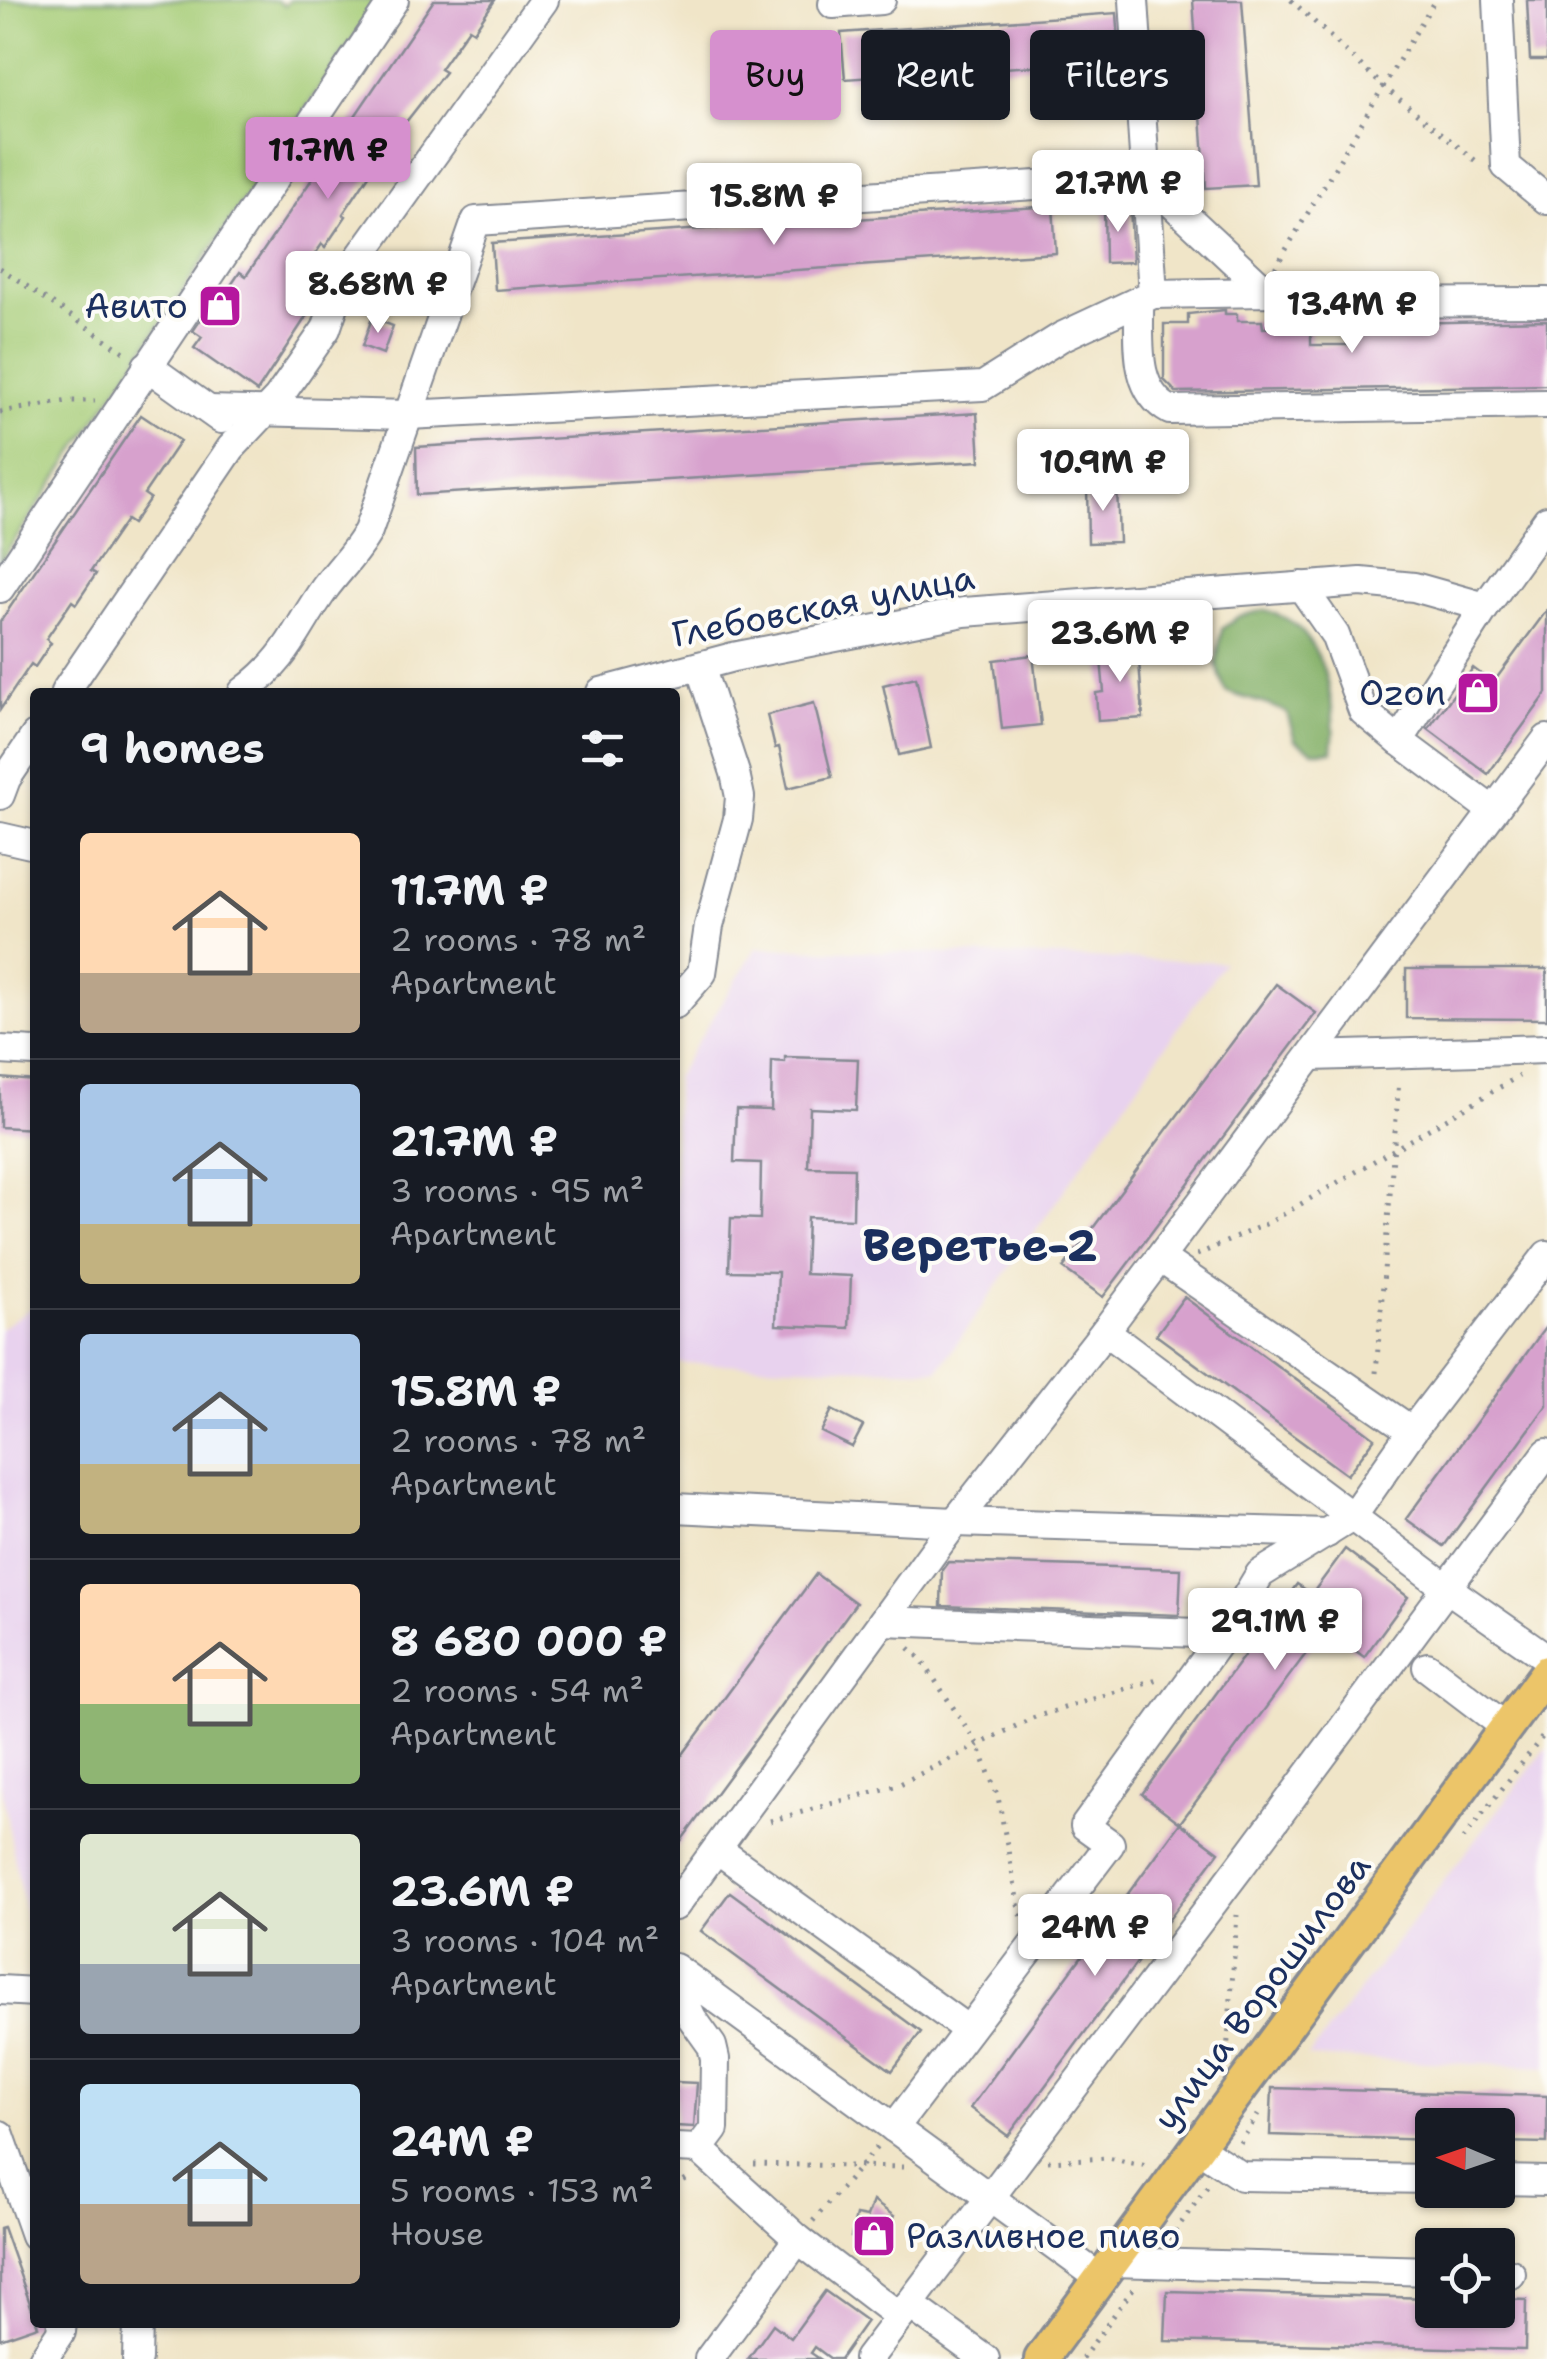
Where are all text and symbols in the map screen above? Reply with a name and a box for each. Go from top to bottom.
chip: Buy [710,30,841,120]
chip: Rent [861,30,1010,120]
chip: Filters [1030,30,1205,120]
pin: 11.7M ₽ [236,117,420,202]
text: 11.7M ₽ [267,128,389,171]
pin: 21.7M ₽ [1026,150,1210,235]
text: 21.7M ₽ [1054,161,1182,204]
pin: 15.8M ₽ [682,163,866,248]
text: 15.8M ₽ [709,174,839,217]
pin: 8.68M ₽ [286,251,470,336]
text: 8.68M ₽ [308,262,448,305]
pin: 13.4M ₽ [1260,271,1444,356]
place label: Авито [85,282,188,329]
text: 13.4M ₽ [1286,282,1418,325]
shop icon: Авито [197,283,243,329]
pin: 10.9M ₽ [1011,429,1195,514]
text: 10.9M ₽ [1039,440,1167,483]
street label: Глебовская улица [668,553,979,658]
pin: 23.6M ₽ [1028,600,1212,685]
text: 23.6M ₽ [1050,611,1190,654]
place label: Ozon [1359,669,1446,716]
shop icon: Ozon [1455,670,1501,716]
text: 9 homes [80,720,265,776]
icon: filters [575,721,630,776]
text: 11.7M ₽ [390,862,549,918]
icon: home [160,873,280,993]
text: 2 rooms · 78 m² [390,918,646,961]
text: Apartment [390,961,557,1004]
text: 21.7M ₽ [390,1113,558,1169]
icon: home [160,1124,280,1244]
text: 3 rooms · 95 m² [390,1169,644,1212]
text: Apartment [390,1212,557,1255]
district label: Веретье-2 [862,1215,1098,1275]
text: 15.8M ₽ [390,1363,561,1419]
icon: home [160,1374,280,1494]
text: 2 rooms · 78 m² [390,1419,646,1462]
text: Apartment [390,1462,557,1505]
pin: 29.1M ₽ [1183,1588,1367,1673]
text: 29.1M ₽ [1210,1599,1340,1642]
text: 8 680 000 ₽ [390,1613,668,1669]
icon: home [160,1624,280,1744]
text: 2 rooms · 54 m² [390,1669,644,1712]
text: Apartment [390,1712,557,1755]
street label: улица Ворошилова [1142,1844,1381,2139]
text: 23.6M ₽ [390,1863,574,1919]
icon: home [160,1874,280,1994]
pin: 24M ₽ [1025,1894,1165,1979]
text: 24M ₽ [1040,1905,1150,1948]
text: 3 rooms · 104 m² [390,1919,659,1962]
text: Apartment [390,1962,557,2005]
north arrow [1415,2108,1515,2208]
map controls [1415,2108,1515,2328]
text: 24M ₽ [390,2113,534,2169]
icon: home [160,2124,280,2244]
text: 5 rooms · 153 m² [390,2169,653,2212]
text: House [390,2212,484,2255]
place label: Разливное пиво [906,2212,1181,2259]
shop icon: Разливное пиво [851,2213,897,2259]
button: locate [1415,2228,1515,2328]

